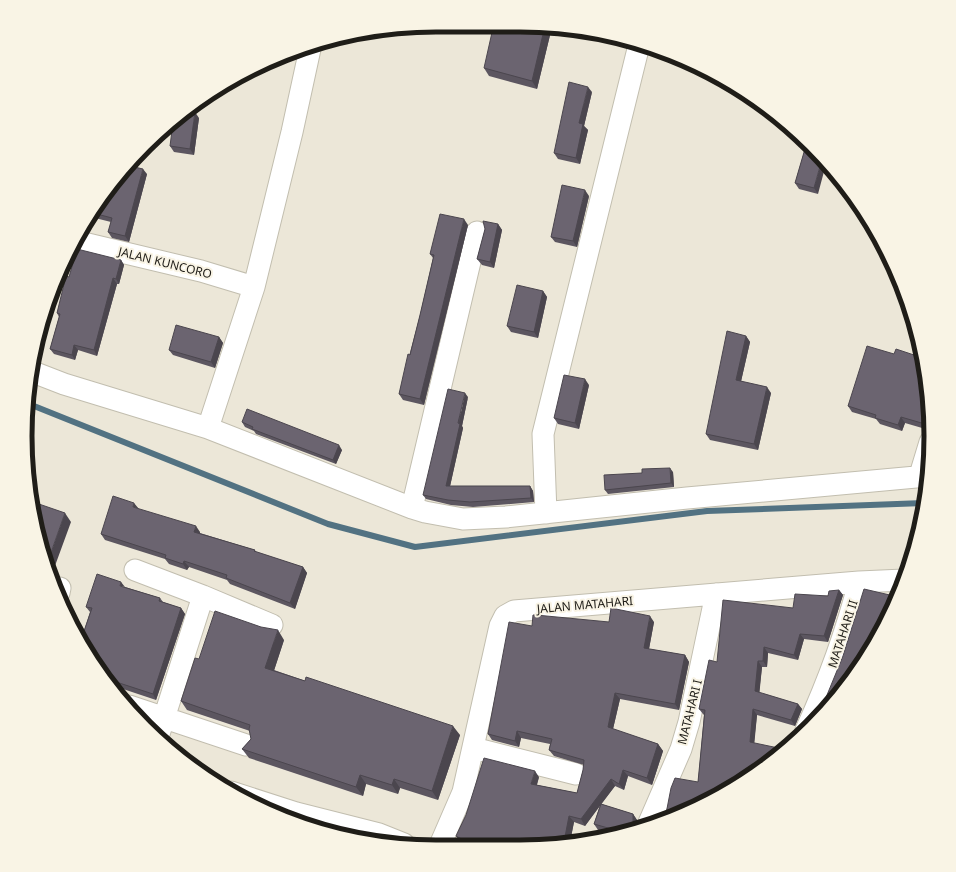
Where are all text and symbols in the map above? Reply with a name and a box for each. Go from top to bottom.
street label: JALAN KUNCORO [116,242,214,282]
street label: JALAN MATAHARI [535,592,634,617]
street label: MATAHARI II [824,598,862,670]
street label: MATAHARI I [673,678,706,746]

